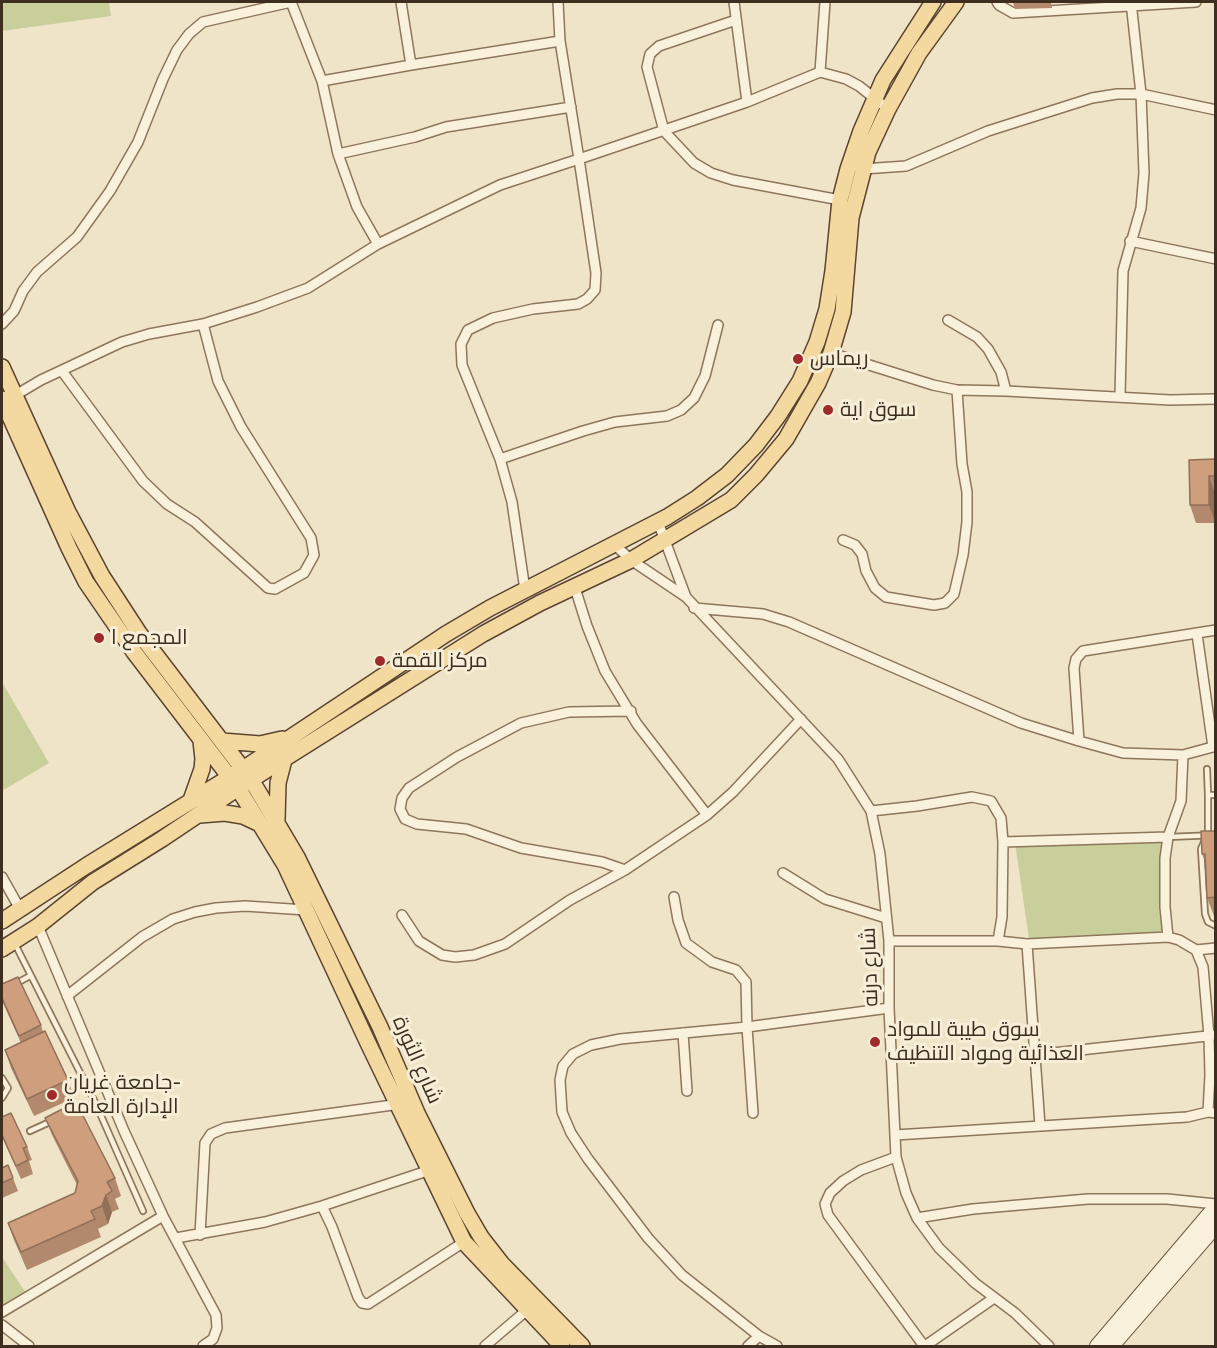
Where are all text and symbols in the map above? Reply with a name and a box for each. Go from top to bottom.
place label: ريماس [810,346,869,372]
marker: ريماس [791,352,805,366]
place label: سوق اية [840,397,916,423]
marker: سوق اية [821,403,835,417]
place label: المجمع ا [111,625,188,651]
marker: المجمع ا [92,631,106,645]
place label: مركز القمة [392,648,488,674]
marker: مركز القمة [373,654,387,668]
street label: شارع درنه [856,927,884,1007]
street label: شارع الثورة [386,1012,448,1108]
place label: سوق طيبة للمواد العذائية ومواد التنظيف [887,1017,1084,1067]
marker: سوق طيبة للمواد العذائية ومواد التنظيف [868,1035,882,1049]
place label: جامعة غريان- الإدارة العامة [64,1070,182,1120]
marker: جامعة غريان- الإدارة العامة [45,1088,59,1102]

